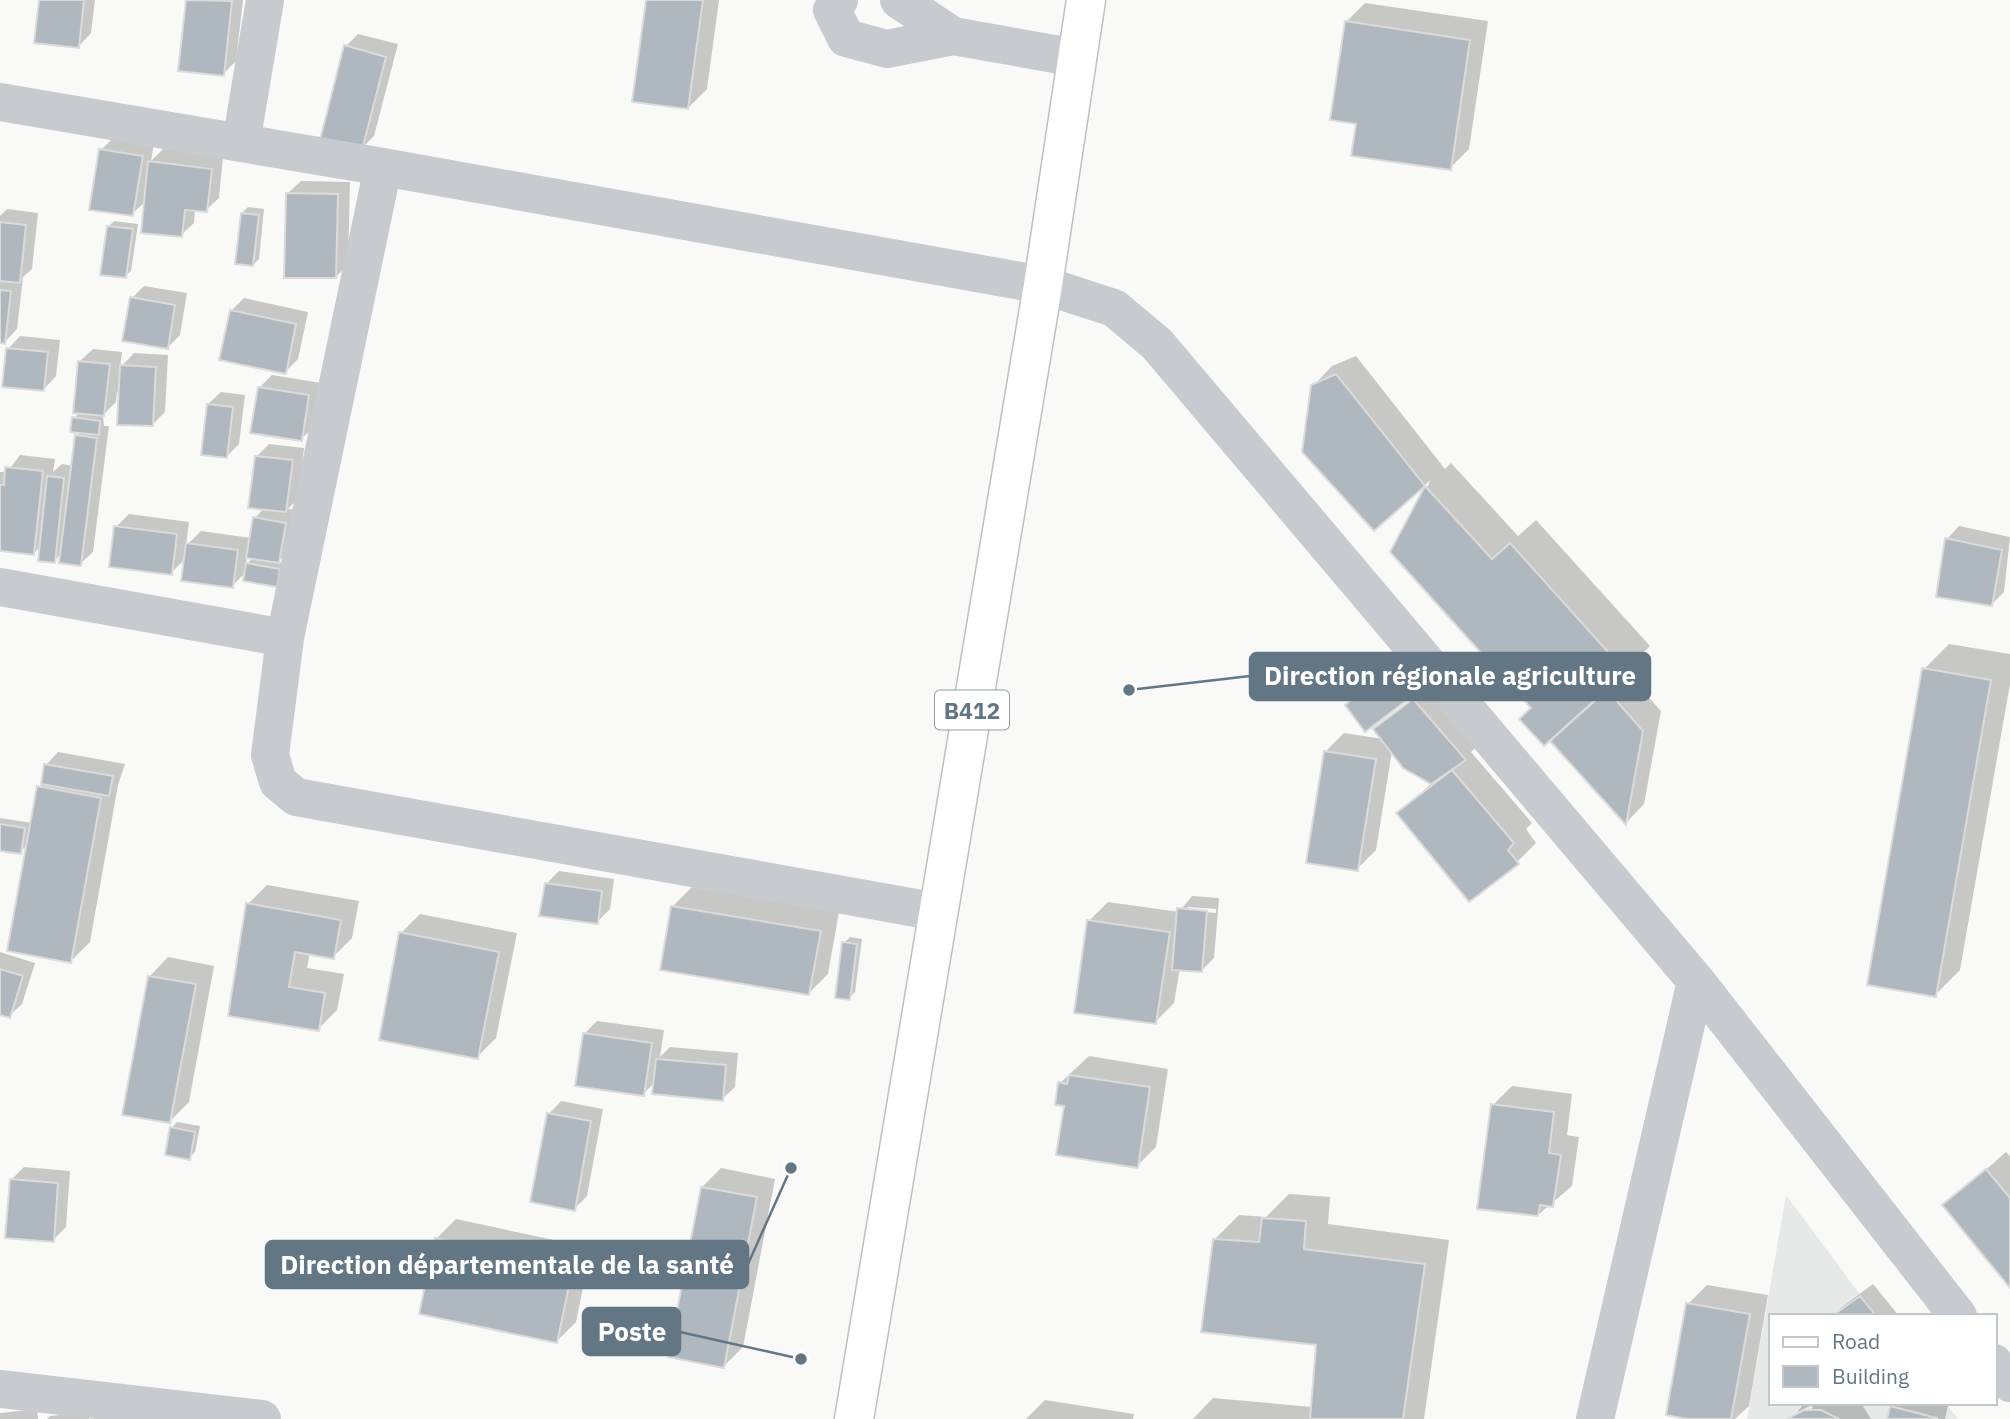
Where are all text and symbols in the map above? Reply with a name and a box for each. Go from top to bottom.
callout: Direction régionale agriculture [1250,653,1650,700]
text: Direction régionale agriculture [1264,658,1636,692]
road number: B412 [935,690,1009,730]
callout: Direction départementale de la santé [266,1241,748,1288]
text: Direction départementale de la santé [280,1247,734,1281]
callout: Poste [583,1308,680,1355]
text: Poste [598,1314,666,1348]
legend [1769,1314,1996,1405]
text: Road [1832,1327,1880,1355]
text: Building [1832,1362,1909,1390]

